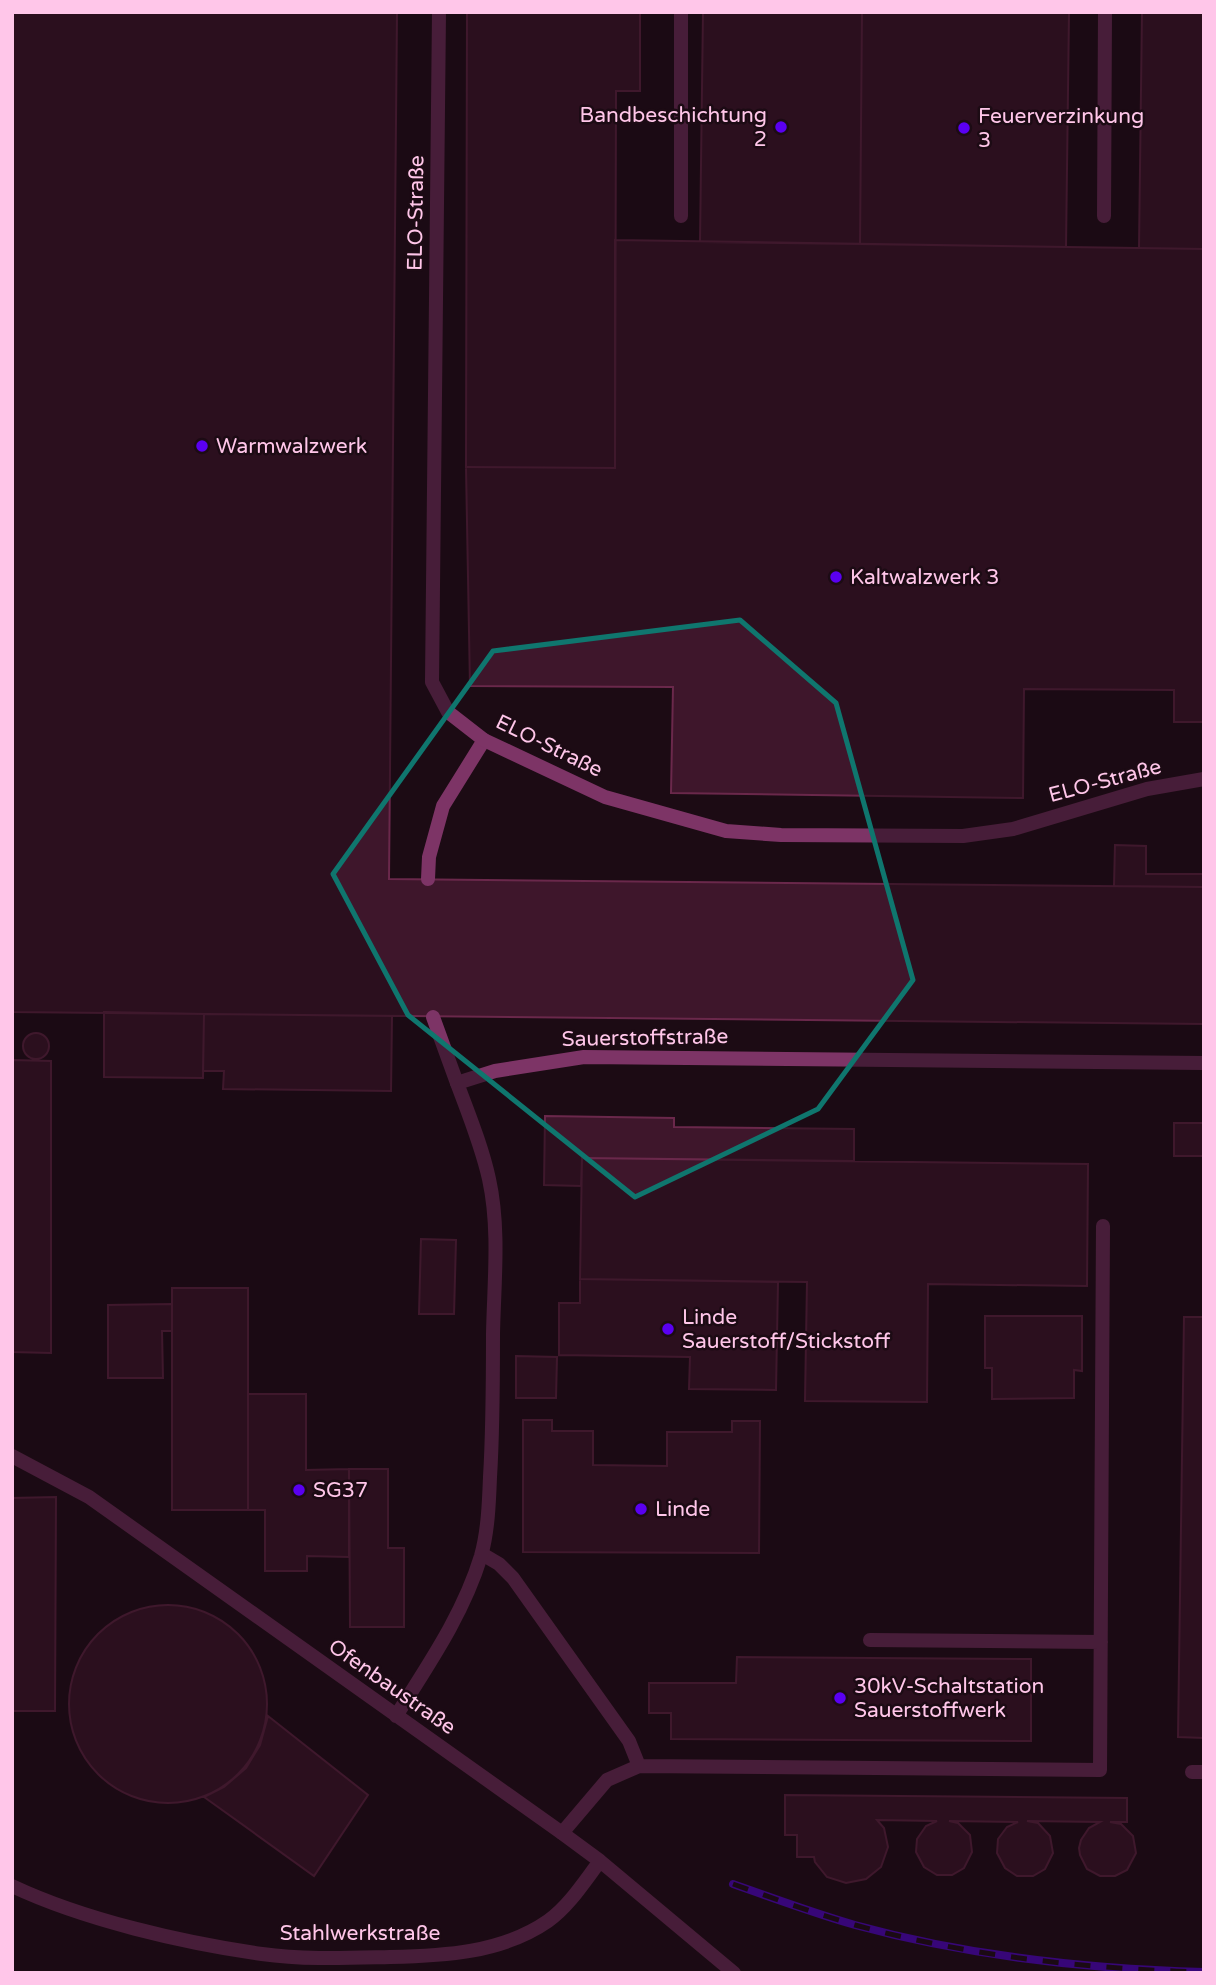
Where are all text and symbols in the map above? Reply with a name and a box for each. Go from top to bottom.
place label: Bandbeschichtung 2 [580,103,767,152]
place label: Feuerverzinkung 3 [978,104,1144,153]
marker: Bandbeschichtung 2 [773,119,789,135]
marker: Feuerverzinkung 3 [956,120,972,136]
street label: ELO-Straße [402,155,430,271]
place label: Warmwalzwerk [216,434,367,459]
marker: Warmwalzwerk [194,438,210,454]
place label: Kaltwalzwerk 3 [850,565,1000,590]
marker: Kaltwalzwerk 3 [828,569,844,585]
street label: ELO-Straße [492,709,607,783]
street label: ELO-Straße [1046,754,1164,808]
street label: Sauerstoffstraße [561,1024,729,1052]
place label: Linde Sauerstoff/Stickstoff [682,1305,891,1354]
marker: Linde Sauerstoff/Stickstoff [660,1321,676,1337]
place label: SG37 [313,1478,368,1503]
marker: SG37 [291,1482,307,1498]
place label: Linde [655,1497,710,1522]
marker: Linde [633,1501,649,1517]
street label: Ofenbaustraße [324,1634,460,1740]
place label: 30kV-Schaltstation Sauerstoffwerk [854,1674,1044,1723]
marker: 30kV-Schaltstation Sauerstoffwerk [832,1690,848,1706]
street label: Stahlwerkstraße [280,1921,440,1946]

